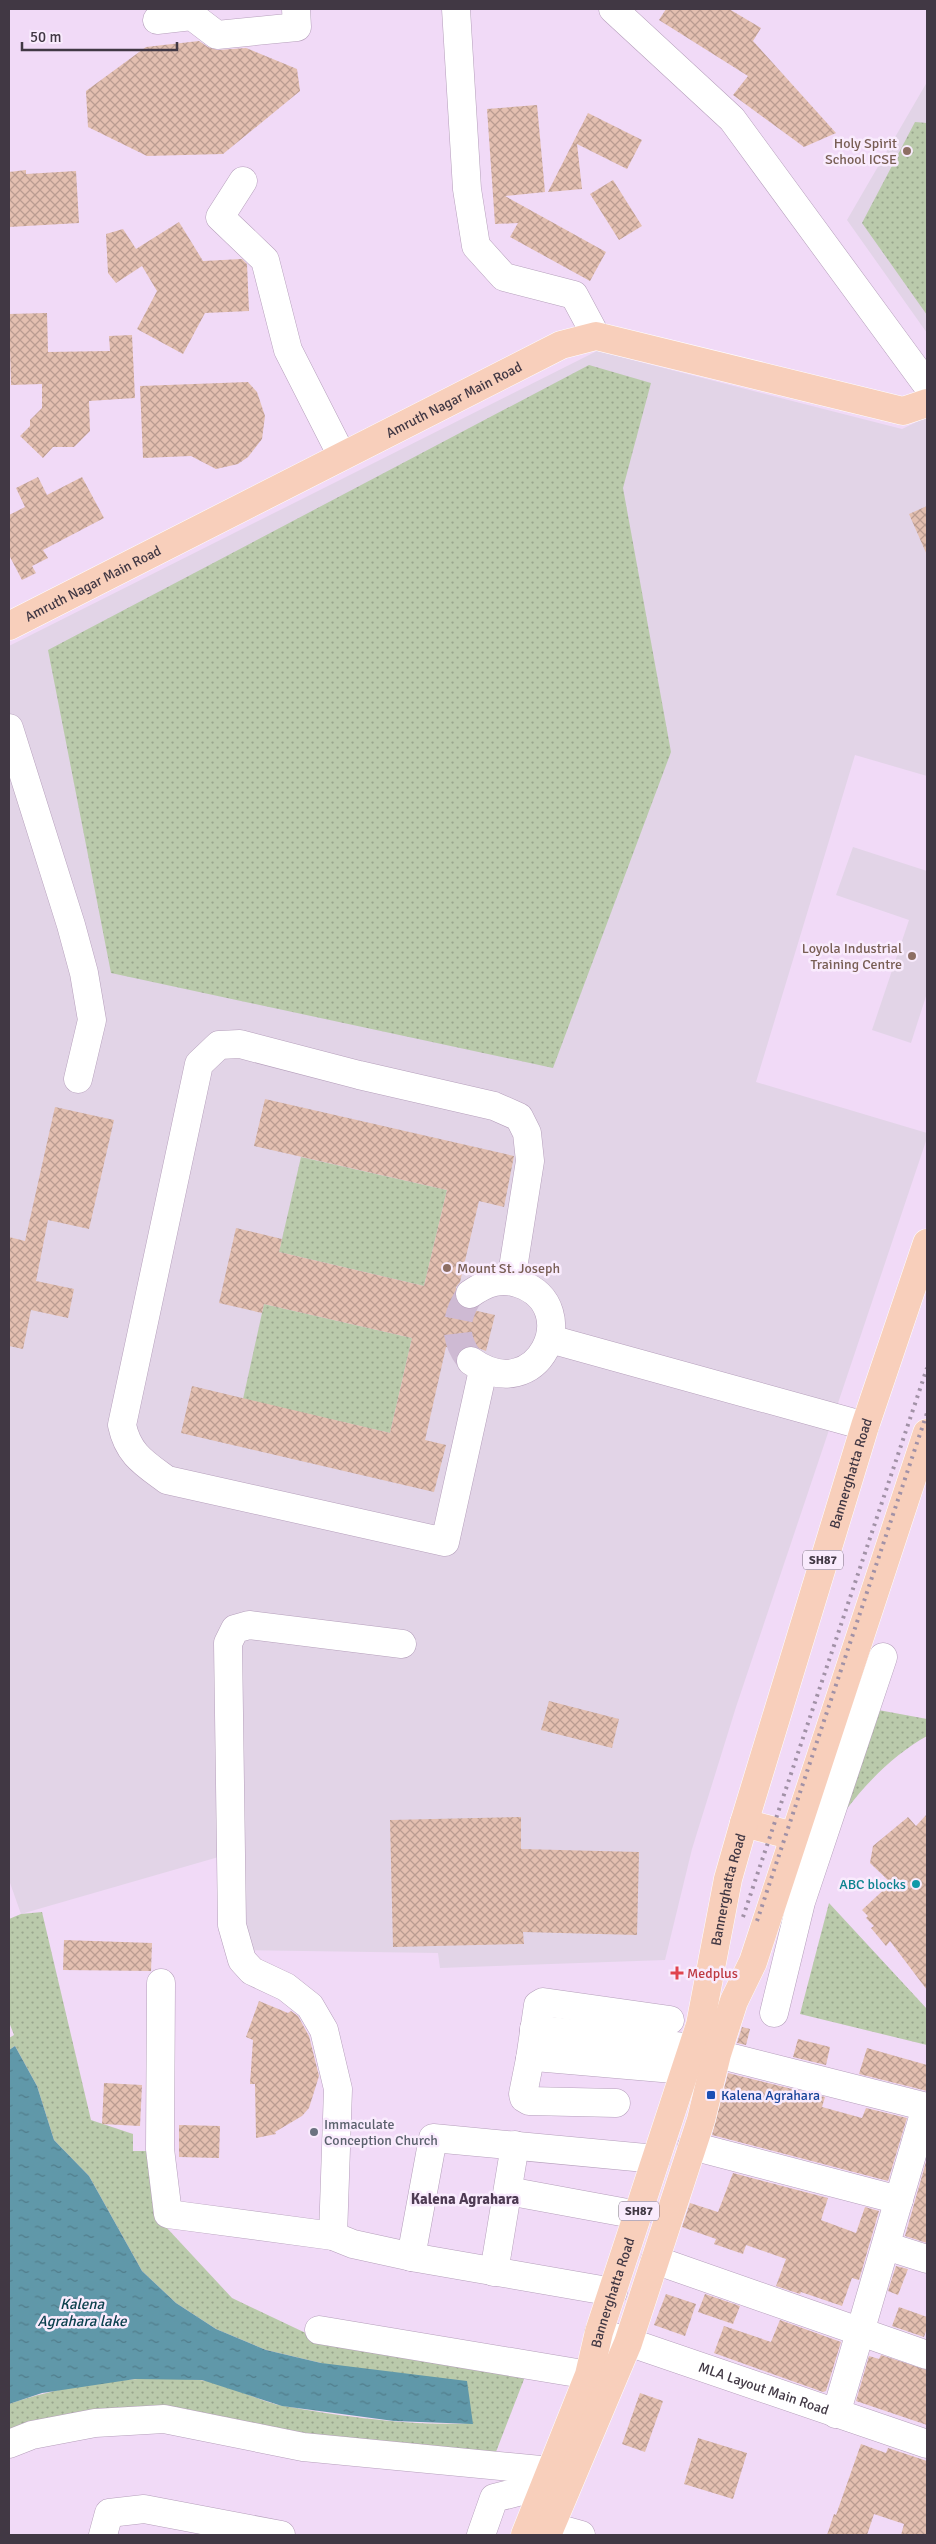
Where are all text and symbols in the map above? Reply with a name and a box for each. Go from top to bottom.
scale bar [22,20,178,52]
text: 50 m [30,28,61,46]
place label: Holy Spirit School ICSE [825,135,897,168]
marker: Holy Spirit School ICSE [901,145,913,157]
street label: Amruth Nagar Main Road [383,358,525,442]
street label: Amruth Nagar Main Road [22,542,164,626]
place label: Loyola Industrial Training Centre [802,940,902,973]
marker: Loyola Industrial Training Centre [906,950,918,962]
place label: Mount St. Joseph [457,1260,560,1277]
marker: Mount St. Joseph [441,1262,453,1274]
street label: Bannerghatta Road [826,1416,876,1531]
road number: SH87 [803,1550,843,1570]
street label: Bannerghatta Road [707,1831,750,1947]
place label: ABC blocks [839,1876,906,1893]
marker: ABC blocks [910,1878,922,1890]
place label: Medplus [687,1965,738,1982]
marker: Medplus [671,1967,683,1979]
place label: Kalena Agrahara [721,2087,820,2104]
marker: Kalena Agrahara [705,2089,717,2101]
place label: Immaculate Conception Church [324,2116,438,2149]
marker: Immaculate Conception Church [308,2126,320,2138]
district label: Kalena Agrahara [411,2190,520,2208]
road number: SH87 [619,2202,659,2220]
street label: Bannerghatta Road [588,2235,638,2350]
water label: Kalena Agrahara lake [38,2295,128,2330]
street label: MLA Layout Main Road [696,2359,831,2419]

